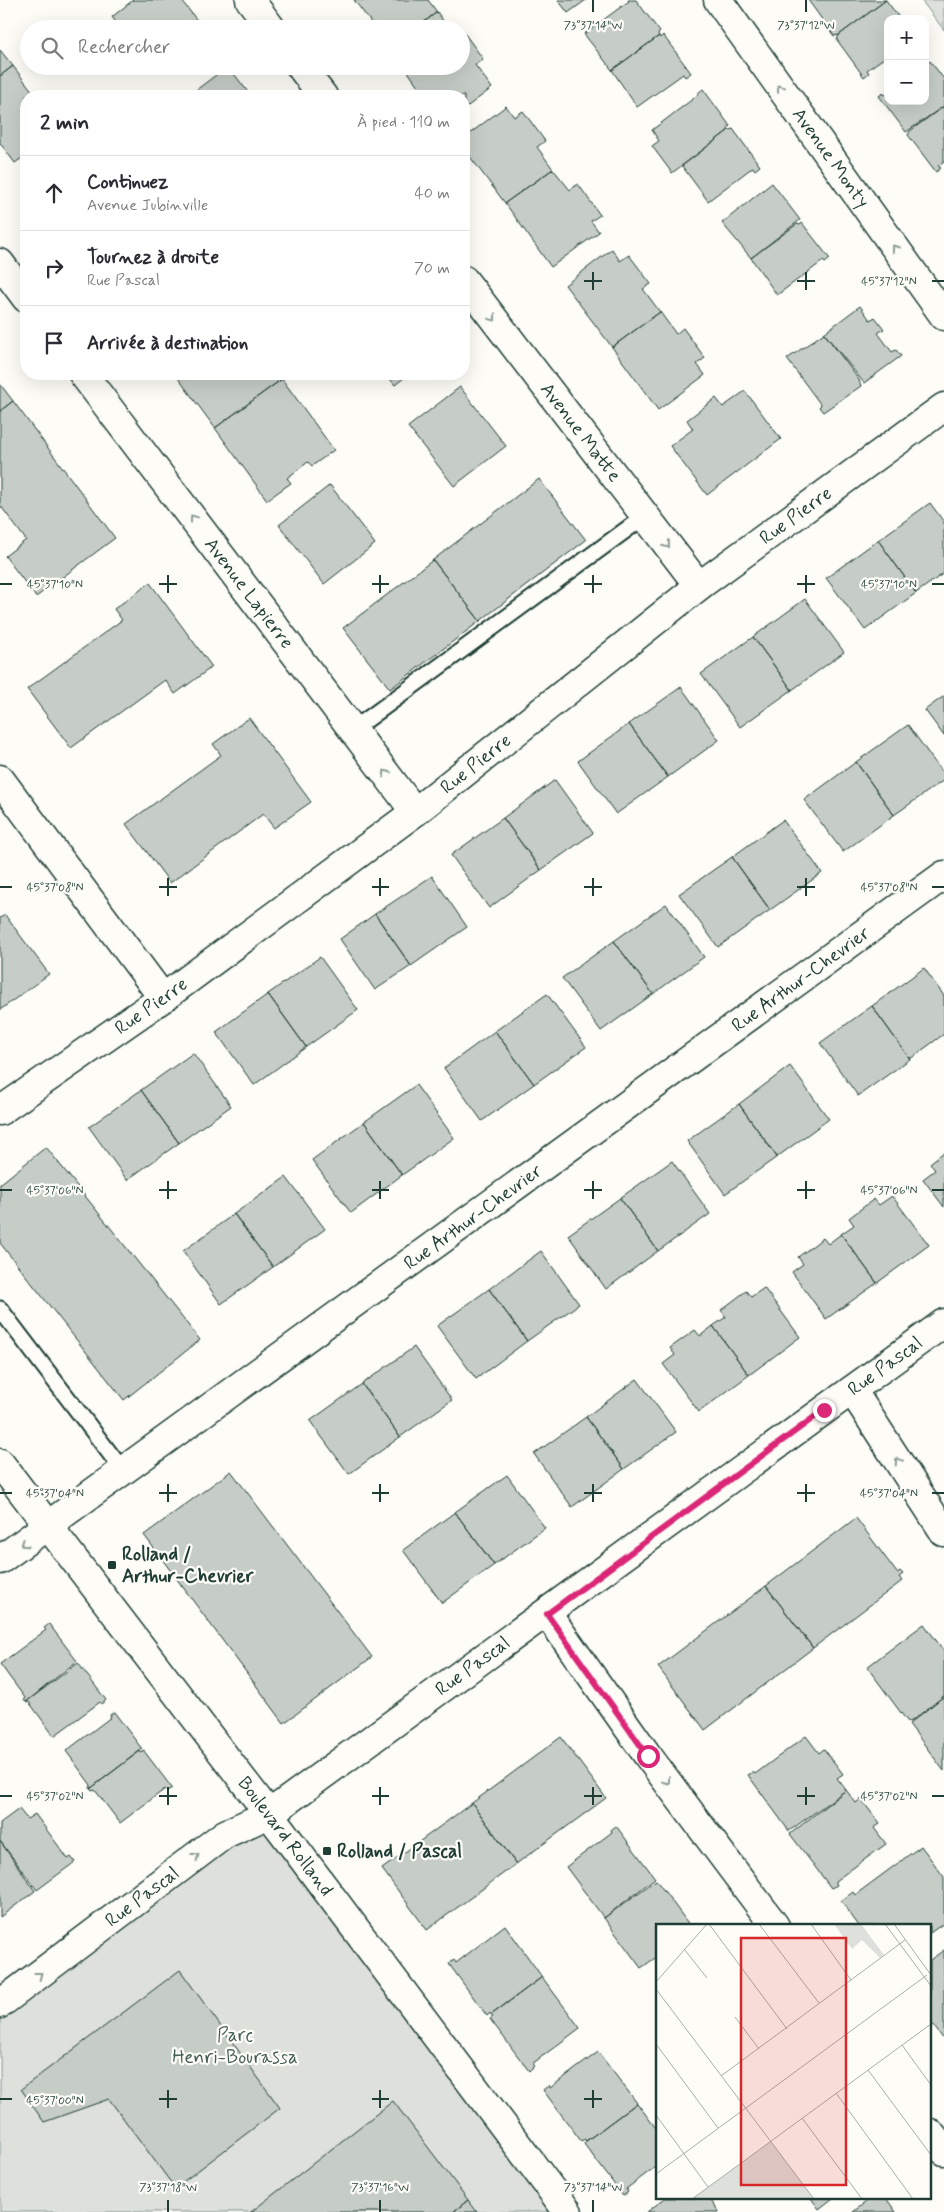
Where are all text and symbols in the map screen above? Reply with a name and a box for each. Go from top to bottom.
map controls [884,15,929,105]
button: + [884,15,929,60]
text: 73°37'14"W [564,18,622,34]
text: 73°37'12"W [777,18,835,34]
search box [20,20,470,75]
icon: search [38,34,66,62]
text: Rechercher [78,35,170,60]
button: − [884,60,929,105]
one-way arrow [777,84,786,94]
street label: Avenue Monty [786,103,875,213]
text: 2 min [40,109,89,137]
text: À pied · 110 m [357,112,450,133]
text: Continuez [87,170,168,195]
icon: ahead [40,179,68,207]
text: 40 m [414,183,450,204]
text: Avenue Jubinville [87,195,208,216]
one-way arrow [892,244,901,254]
text: Tournez à droite [87,245,219,270]
icon: right [40,254,68,282]
text: 70 m [414,258,450,279]
text: Rue Pascal [87,270,160,291]
text: 45°37'12"N [861,274,917,290]
one-way arrow [488,313,497,322]
icon: arrive [40,329,68,357]
text: Arrivée à destination [87,331,248,356]
street label: Avenue Matte [535,378,627,487]
street label: Rue Pierre [754,481,837,550]
one-way arrow [190,514,199,524]
street label: Avenue Lapierre [199,532,299,654]
one-way arrow [661,539,670,548]
text: 45°37'10"N [27,577,83,593]
text: 45°37'10"N [861,577,917,593]
street label: Rue Pierre [435,728,516,800]
one-way arrow [383,769,392,779]
text: 45°37'08"N [26,880,84,896]
text: 45°37'08"N [860,880,918,896]
street label: Rue Arthur-Chevrier [726,921,875,1038]
street label: Rue Pierre [110,972,193,1040]
street label: Rue Arthur-Chevrier [399,1158,547,1276]
text: 45°37'06"N [26,1183,84,1199]
text: 45°37'06"N [860,1183,918,1199]
street label: Rue Pascal [843,1330,927,1402]
route end [813,1399,836,1422]
one-way arrow [895,1458,904,1467]
text: 45°37'04"N [26,1486,84,1502]
text: 45°37'04"N [860,1486,918,1502]
one-way arrow [20,1538,30,1547]
place label: Rolland / Arthur-Chevrier [122,1542,254,1589]
marker: Rolland / Arthur-Chevrier [106,1559,118,1571]
street label: Rue Pascal [430,1630,515,1702]
route start [637,1745,660,1768]
street label: Boulevard Rolland [232,1771,339,1901]
one-way arrow [661,1775,669,1784]
text: 45°37'02"N [27,1789,83,1805]
text: 45°37'02"N [861,1789,917,1805]
place label: Rolland / Pascal [337,1839,462,1864]
marker: Rolland / Pascal [321,1845,333,1857]
one-way arrow [190,1853,200,1862]
street label: Rue Pascal [100,1861,184,1933]
inset map [656,1924,932,2200]
one-way arrow [33,1972,43,1981]
park label: Parc Henri-Bourassa [172,2023,298,2070]
text: 45°37'00"N [26,2093,84,2109]
text: 73°37'18"W [139,2180,197,2196]
text: 73°37'16"W [351,2180,409,2196]
text: 73°37'14"W [564,2180,622,2196]

